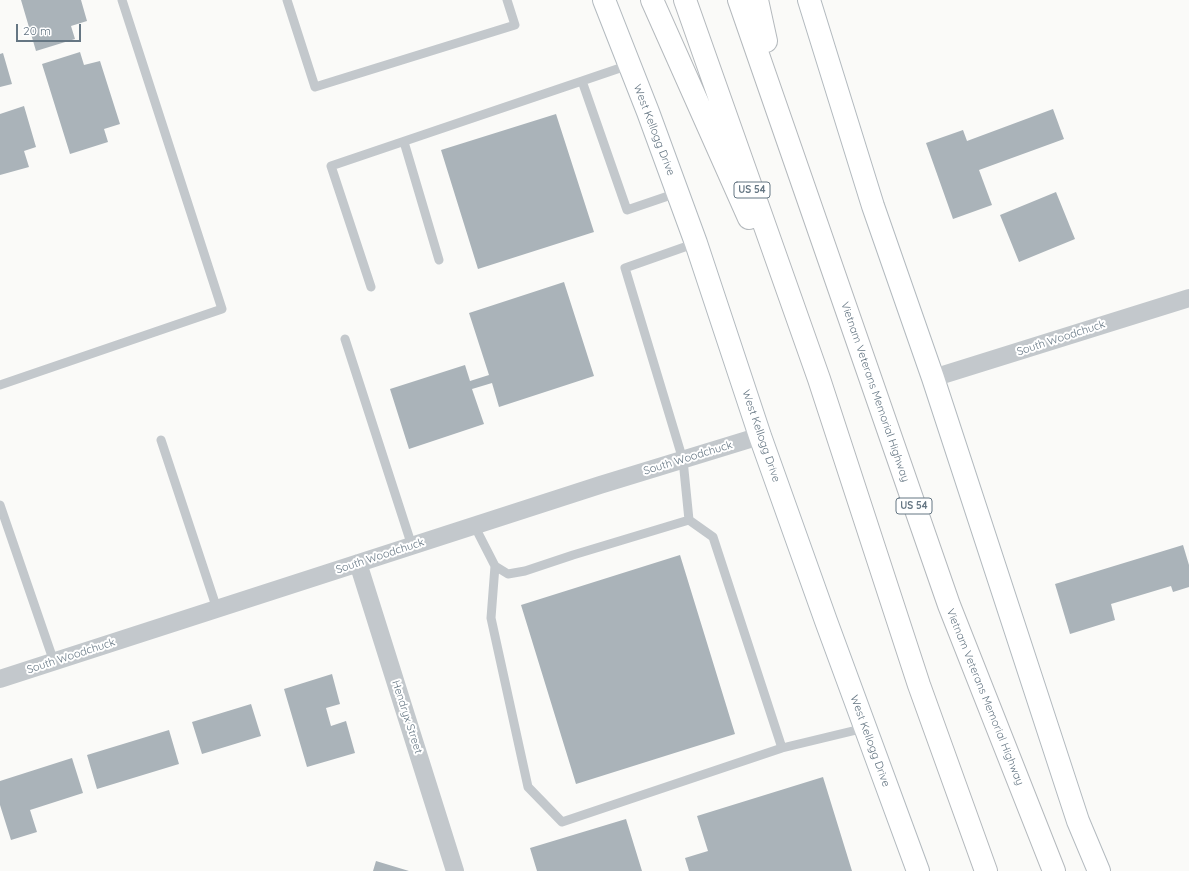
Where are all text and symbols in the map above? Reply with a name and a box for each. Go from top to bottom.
scale bar [18,16,83,42]
text: 20 m [23,23,51,38]
street label: West Kellogg Drive [630,82,678,178]
road number: US 54 [734,182,770,198]
street label: Vietnam Veterans Memorial Highway [838,300,912,484]
street label: South Woodchuck [1015,317,1107,359]
street label: West Kellogg Drive [739,388,783,484]
street label: South Woodchuck [642,438,734,478]
road number: US 54 [896,498,932,514]
street label: South Woodchuck [334,535,426,577]
street label: Vietnam Veterans Memorial Highway [943,607,1027,787]
street label: South Woodchuck [25,635,117,677]
street label: Hendryx Street [389,679,425,755]
street label: West Kellogg Drive [847,693,893,789]

